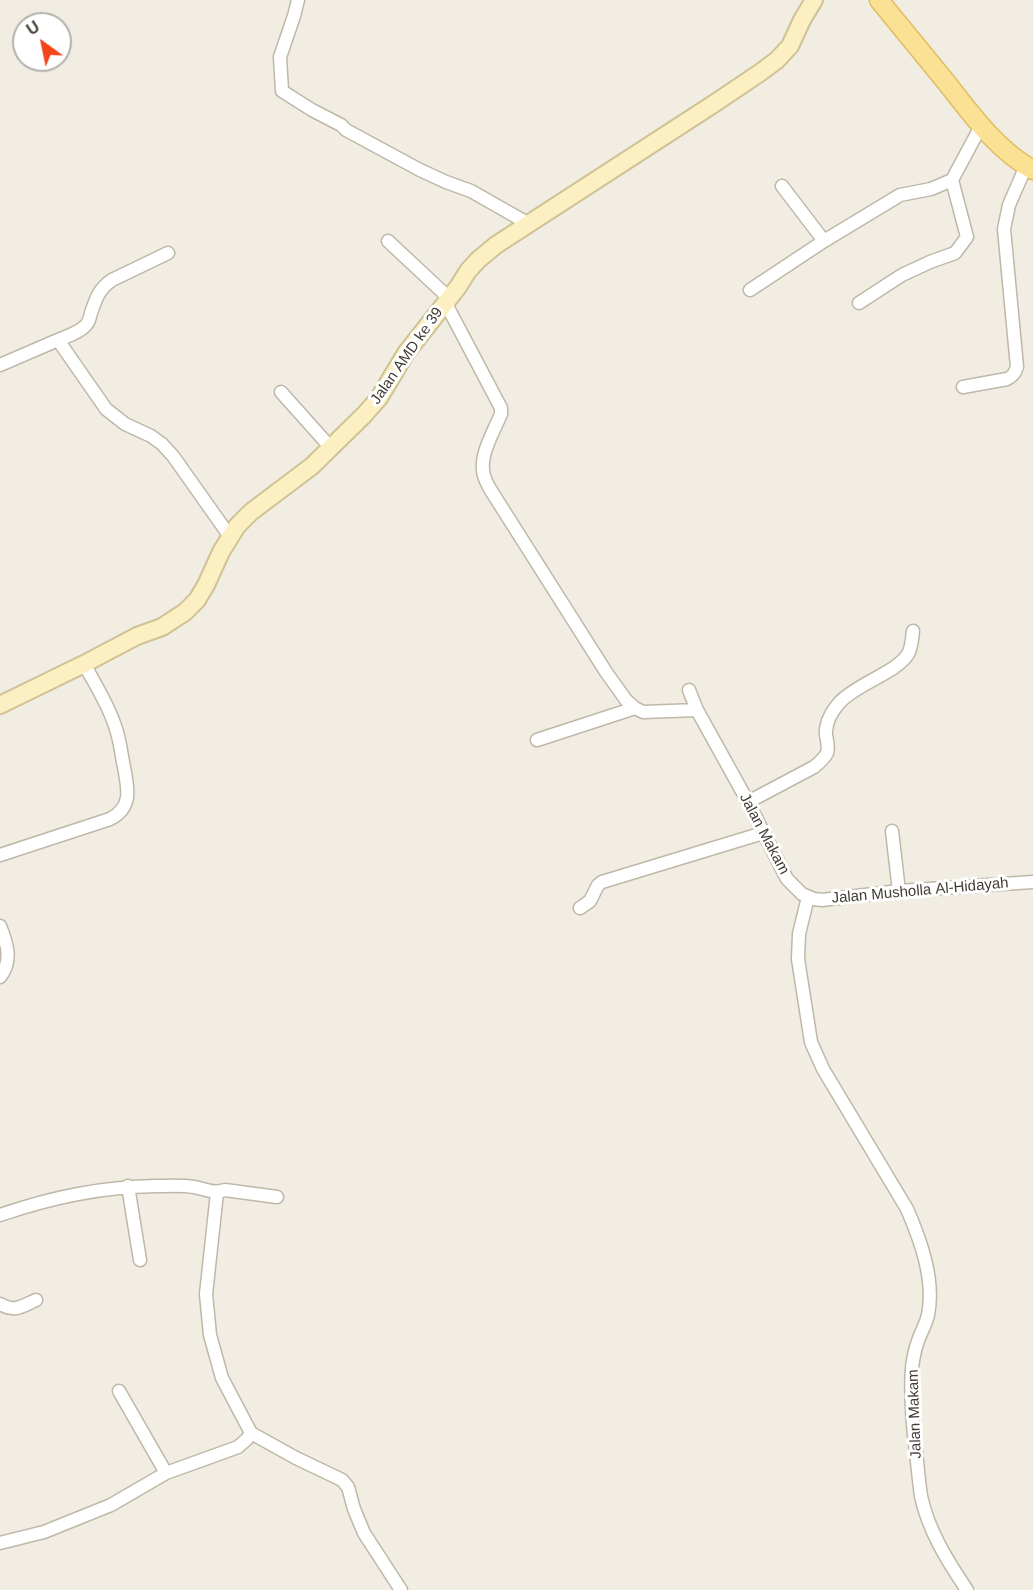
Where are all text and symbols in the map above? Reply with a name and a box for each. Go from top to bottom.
north arrow [12,12,72,72]
text: U [24,18,42,38]
street label: Jalan AMD ke 39 [367,304,447,408]
street label: Jalan Makam [735,790,793,878]
street label: Jalan Musholla Al-Hidayah [831,874,1009,908]
street label: Jalan Makam [904,1369,926,1459]

